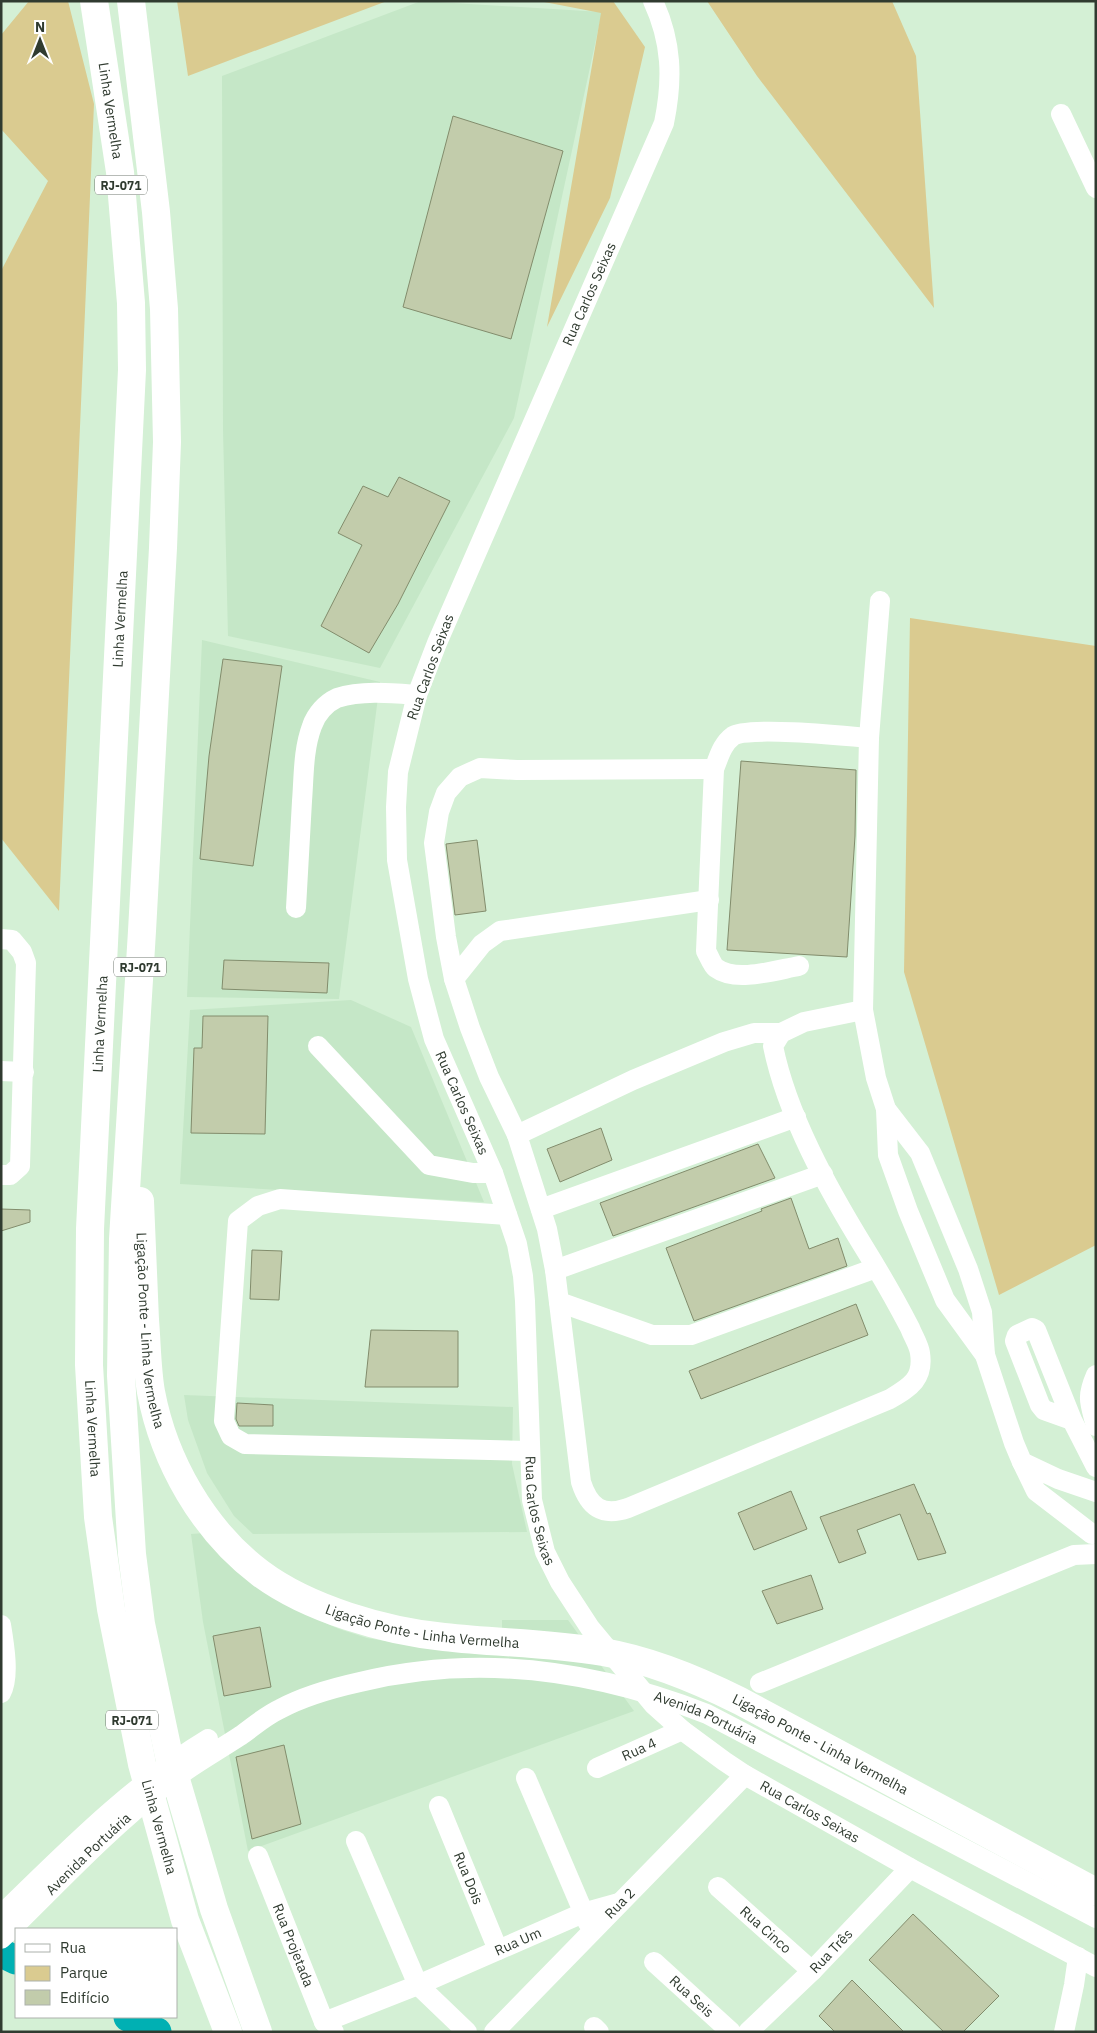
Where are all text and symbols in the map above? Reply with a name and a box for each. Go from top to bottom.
north arrow [15,15,65,65]
text: N [35,18,45,36]
street label: Linha Vermelha [94,61,127,161]
road number: RJ-071 [95,176,147,194]
street label: Rua Carlos Seixas [558,239,620,349]
street label: Linha Vermelha [108,569,132,668]
street label: Rua Carlos Seixas [402,611,458,722]
road number: RJ-071 [114,958,166,976]
street label: Linha Vermelha [88,974,112,1073]
street label: Rua Carlos Seixas [431,1048,493,1158]
street label: Ligação Ponte - Linha Vermelha [132,1232,169,1431]
street label: Linha Vermelha [81,1379,105,1478]
street label: Rua Carlos Seixas [521,1456,559,1569]
street label: Ligação Ponte - Linha Vermelha [323,1600,520,1652]
street label: Avenida Portuária [652,1687,761,1748]
street label: Ligação Ponte - Linha Vermelha [729,1690,912,1799]
road number: RJ-071 [106,1710,158,1730]
street label: Rua 4 [619,1734,659,1765]
street label: Rua Carlos Seixas [757,1776,863,1847]
street label: Linha Vermelha [138,1778,181,1877]
street label: Avenida Portuária [42,1808,135,1899]
street label: Rua Dois [450,1849,487,1907]
street label: Rua 2 [601,1884,639,1922]
street label: Rua Projetada [269,1901,318,1990]
street label: Rua Cinco [736,1902,795,1957]
street label: Rua Um [492,1923,544,1960]
street label: Rua Três [806,1925,857,1977]
legend [15,1928,178,2018]
text: Rua [60,1938,86,1957]
text: Parque [60,1963,108,1982]
street label: Rua Seis [666,1972,718,2021]
text: Edifício [60,1988,109,2007]

